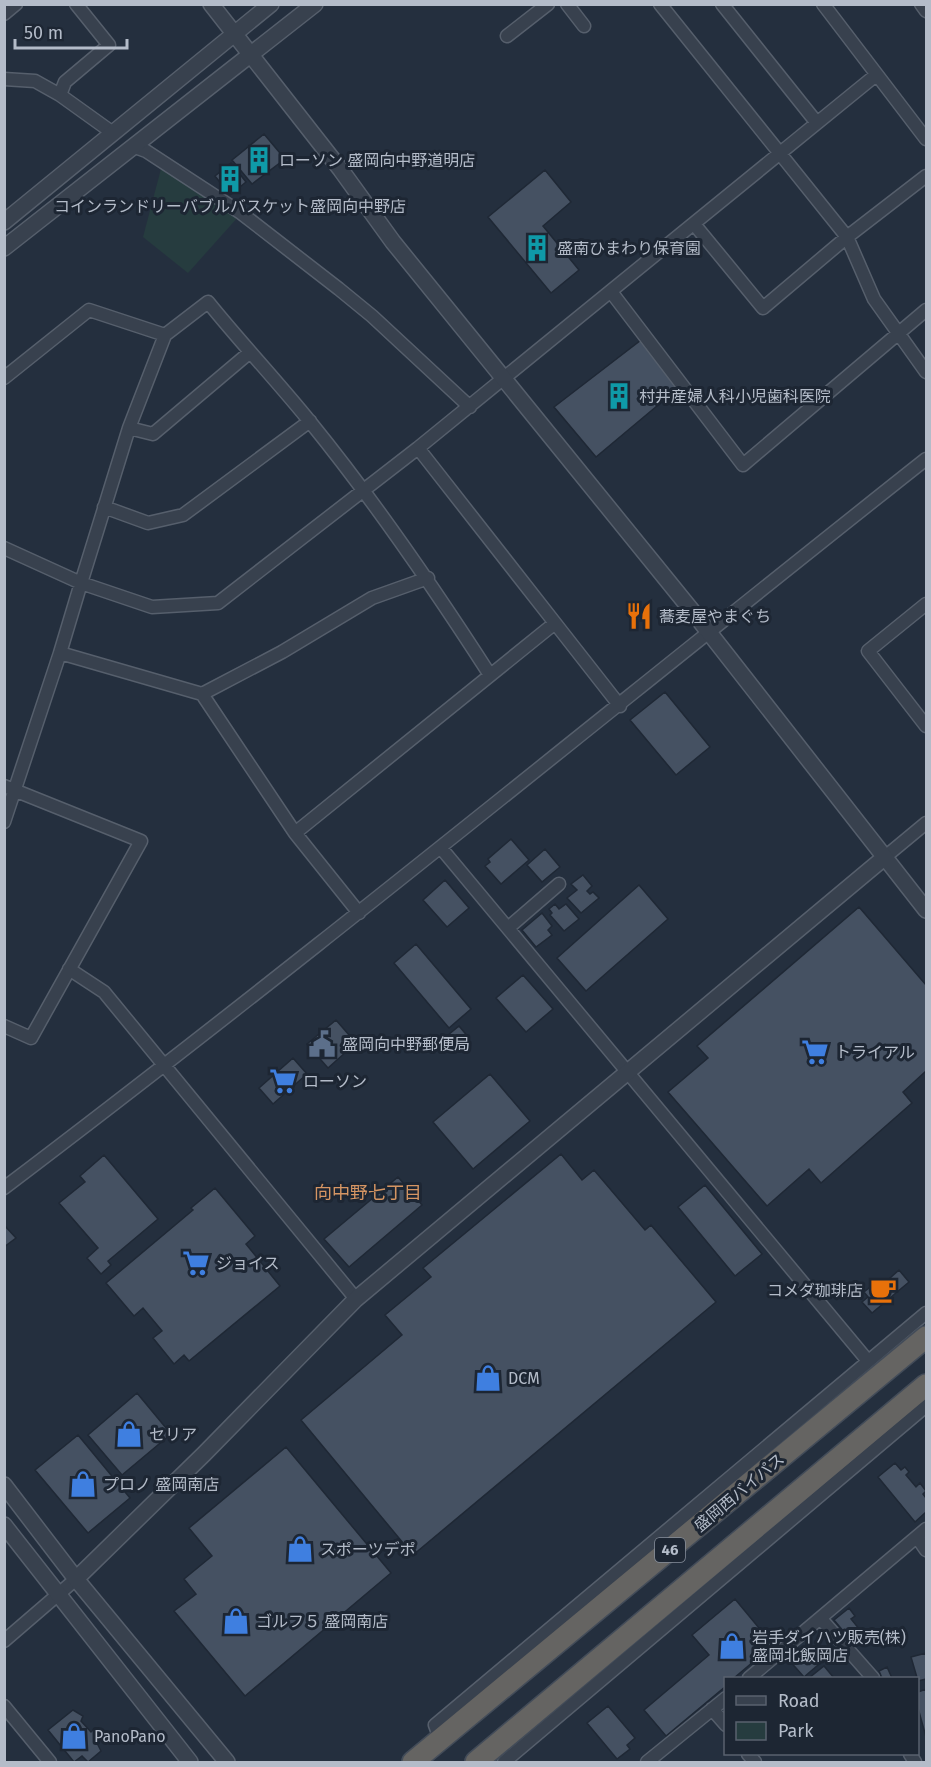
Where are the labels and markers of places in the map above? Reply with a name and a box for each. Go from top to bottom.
building icon: ローソン 盛岡向中野道明店 [244,145,274,175]
place label: ローソン 盛岡向中野道明店 [279,151,475,170]
building icon: コインランドリーバブルバスケット盛岡向中野店 [215,164,245,194]
place label: コインランドリーバブルバスケット盛岡向中野店 [54,197,406,216]
building icon: 盛南ひまわり保育園 [522,233,552,263]
place label: 盛南ひまわり保育園 [557,239,701,258]
building icon: 村井産婦人科小児歯科医院 [604,381,634,411]
place label: 村井産婦人科小児歯科医院 [639,387,831,406]
restaurant icon: 蕎麦屋やまぐち [624,601,654,631]
place label: 蕎麦屋やまぐち [659,607,771,626]
public building icon: 盛岡向中野郵便局 [307,1029,337,1059]
place label: 盛岡向中野郵便局 [342,1035,470,1054]
supermarket icon: トライアル [800,1037,830,1067]
place label: トライアル [835,1043,915,1062]
supermarket icon: ローソン [268,1066,298,1096]
place label: ローソン [303,1072,367,1091]
supermarket icon: ジョイス [181,1248,211,1278]
place label: ジョイス [216,1254,280,1273]
cafe icon: コメダ珈琲店 [868,1275,898,1305]
place label: コメダ珈琲店 [767,1281,863,1300]
shop icon: DCM [473,1363,503,1393]
place label: DCM [508,1369,540,1388]
shop icon: セリア [114,1419,144,1449]
place label: セリア [149,1425,197,1444]
shop icon: プロノ 盛岡南店 [68,1469,98,1499]
place label: プロノ 盛岡南店 [103,1475,219,1494]
shop icon: スポーツデポ [285,1534,315,1564]
place label: スポーツデポ [320,1540,416,1559]
shop icon: ゴルフ５ 盛岡南店 [221,1606,251,1636]
place label: ゴルフ５ 盛岡南店 [256,1612,388,1631]
place label: 岩手ダイハツ販売(株) 盛岡北飯岡店 [752,1628,906,1665]
shop icon: 岩手ダイハツ販売(株) 盛岡北飯岡店 [717,1631,747,1661]
shop icon: PanoPano [59,1721,89,1751]
place label: PanoPano [94,1727,166,1746]

